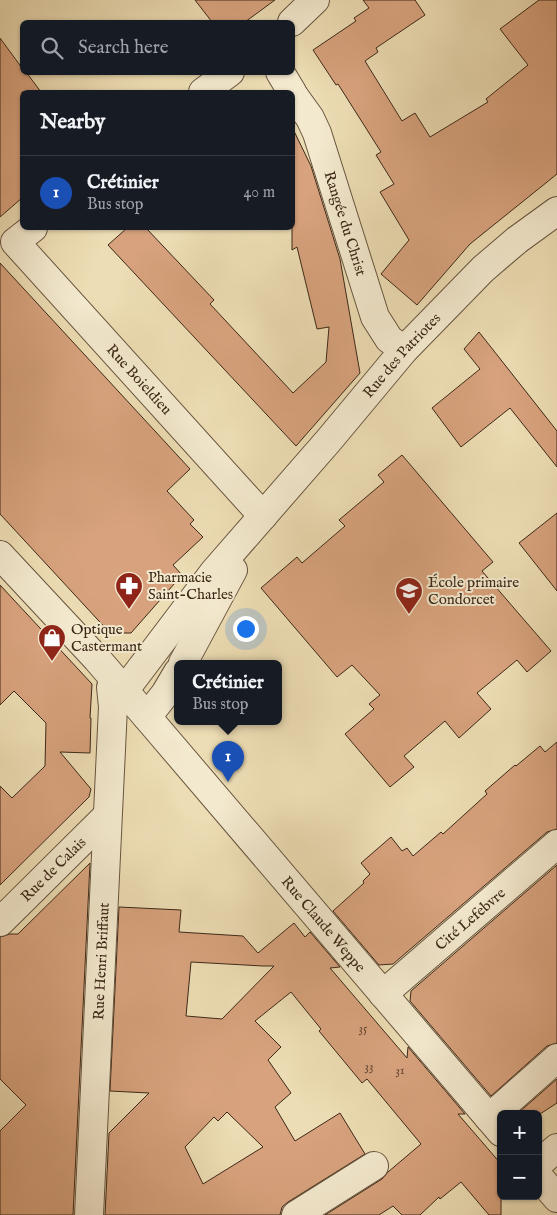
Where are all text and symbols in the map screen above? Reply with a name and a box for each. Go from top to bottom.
search box [20,20,295,75]
icon: search [38,34,66,62]
text: Search here [78,36,169,60]
text: Nearby [40,109,105,136]
street label: Rangée du Christ [320,169,371,278]
text: Crétinier [87,171,159,195]
text: 1 [53,183,59,203]
text: 40 m [243,183,275,203]
text: Bus stop [87,195,143,215]
street label: Rue des Patriotes [359,309,445,402]
street label: Rue Boieldieu [102,340,176,419]
place label: Pharmacie Saint-Charles [148,568,233,604]
pharmacy icon: Pharmacie Saint-Charles [114,571,144,610]
place label: École primaire Condorcet [428,573,519,609]
school or university icon: École primaire Condorcet [394,576,424,615]
your location [233,616,259,642]
place label: Optique Castermant [71,620,142,656]
shop icon: Optique Castermant [37,623,67,662]
popup [174,660,282,725]
text: Crétinier [192,671,264,695]
text: Bus stop [192,695,249,715]
pin: 1 [212,741,244,782]
street label: Rue de Calais [17,833,90,906]
street label: Rue Claude Weppe [277,872,370,976]
street label: Cité Lefebvre [431,883,509,954]
street label: Rue Henri Briffaut [89,902,113,1020]
house number: 35 [359,1021,368,1036]
house number: 33 [365,1059,373,1074]
house number: 31 [396,1063,404,1078]
map controls [497,1110,542,1200]
button: + [497,1110,542,1155]
button: − [497,1155,542,1200]

